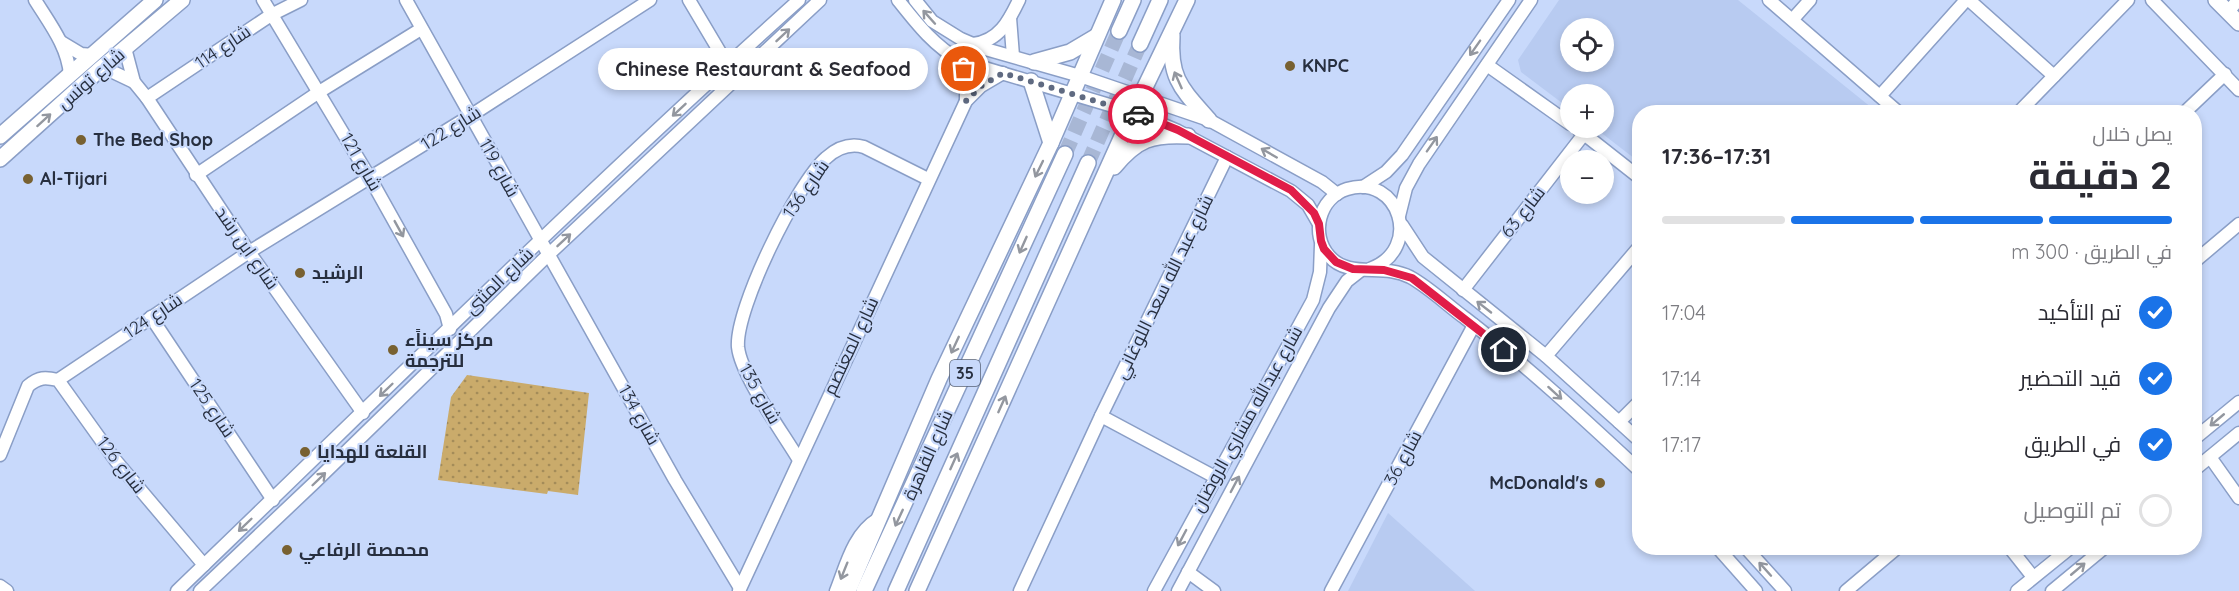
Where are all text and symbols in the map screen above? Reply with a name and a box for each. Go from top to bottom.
one-way arrow [922,10,936,25]
map controls [1560,18,1614,204]
button: locate [1560,18,1614,72]
street label: شارع 114 [190,20,256,74]
one-way arrow [775,28,790,42]
one-way arrow [1469,39,1481,55]
street label: شارع تونس [52,43,130,115]
pin [938,43,989,94]
callout: Chinese Restaurant & Seafood [598,48,928,90]
icon: bag [947,52,980,85]
place label: KNPC [1302,54,1349,77]
text: Chinese Restaurant & Seafood [615,56,911,81]
marker: KNPC [1283,59,1297,73]
one-way arrow [1172,71,1183,89]
courier [1108,84,1168,144]
button: + [1560,84,1614,138]
icon: car [1122,98,1155,131]
street label: شارع 122 [416,100,486,156]
one-way arrow [671,103,686,118]
one-way arrow [36,113,51,127]
text: يصل خلال [2092,121,2172,146]
place label: The Bed Shop [93,128,213,151]
street label: شارع 121 [335,129,387,195]
marker: The Bed Shop [74,133,88,147]
street label: شارع 119 [473,135,525,201]
one-way arrow [1426,137,1438,153]
text: 17:31–17:36 [1662,142,1771,170]
one-way arrow [1261,147,1278,159]
button: − [1560,150,1614,204]
text: 2 دقيقة [2029,150,2172,199]
street label: شارع 136 [777,155,835,223]
one-way arrow [1032,159,1044,177]
place label: Al-Tijari [40,167,107,190]
marker: Al-Tijari [21,172,35,186]
street label: شارع 63 [1495,181,1551,243]
street label: شارع عبد الله سعد اللوغاني [1109,191,1221,384]
street label: شارع ابن رشد [210,202,284,294]
one-way arrow [393,220,405,237]
one-way arrow [556,233,571,247]
one-way arrow [1017,236,1029,254]
text: في الطريق · 300 m [2011,239,2172,264]
street label: شارع المثنى [459,242,539,320]
place label: الرشيد [312,261,364,284]
marker: الرشيد [293,266,307,280]
street label: شارع 124 [119,288,187,344]
street label: شارع المعتصم [818,293,884,399]
icon: check [2139,296,2172,329]
text: تم التأكيد [2038,298,2121,326]
one-way arrow [1476,300,1492,313]
text: 17:04 [1662,300,1706,325]
street label: شارع عبدالله مشاري الروضان [1186,322,1310,517]
pin [1478,324,1529,375]
place label: مركز سيناًء للترجمة [405,328,493,372]
icon: home [1487,333,1520,366]
one-way arrow [949,335,960,353]
marker: مركز سيناًء للترجمة [386,343,400,357]
street label: شارع 135 [734,359,786,429]
road number: 35 [950,360,980,386]
icon: check [2139,362,2172,395]
text: قيد التحضير [2020,364,2121,392]
text: 17:14 [1662,366,1701,391]
street label: شارع 125 [184,374,240,442]
street label: شارع 134 [613,381,665,449]
one-way arrow [379,383,394,397]
one-way arrow [1547,386,1562,400]
one-way arrow [998,395,1009,413]
street label: شارع القاهرة [897,406,959,504]
one-way arrow [2209,414,2225,427]
street label: شارع 36 [1379,426,1427,490]
icon: check [2139,428,2172,461]
text: في الطريق [2024,430,2121,458]
street label: شارع 126 [91,432,151,498]
text: 17:17 [1662,432,1701,457]
place label: القلعة للهدايا [317,440,427,463]
marker: القلعة للهدايا [298,445,312,459]
one-way arrow [949,453,960,471]
one-way arrow [311,471,326,486]
place label: McDonald's [1489,471,1588,494]
one-way arrow [1229,476,1241,493]
marker: McDonald's [1593,476,1607,490]
text: تم التوصيل [2024,496,2121,524]
one-way arrow [893,509,904,527]
one-way arrow [238,518,253,533]
one-way arrow [1176,529,1188,546]
place label: محمصة الرفاعي [299,538,429,565]
marker: محمصة الرفاعي [280,543,294,557]
one-way arrow [838,561,849,579]
one-way arrow [1758,562,1772,577]
one-way arrow [2070,563,2086,576]

